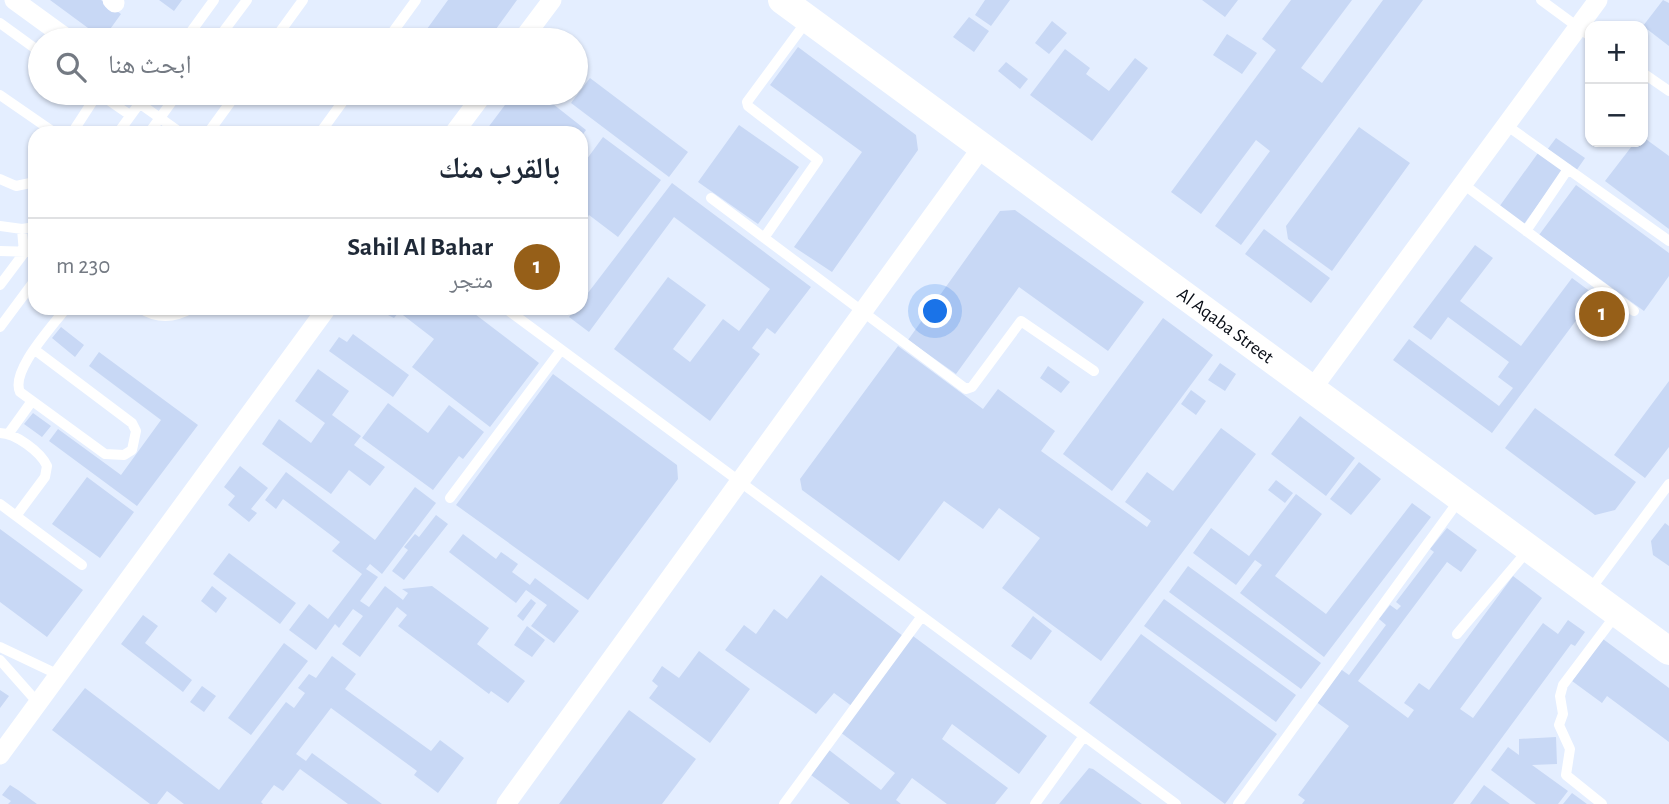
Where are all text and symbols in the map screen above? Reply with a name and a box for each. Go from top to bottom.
map controls [1585,21,1648,147]
button: + [1585,21,1648,84]
search box [28,28,588,105]
icon: search [52,48,90,86]
text: ابحث هنا [108,52,192,78]
button: − [1585,84,1648,147]
text: بالقرب منك [438,154,560,184]
text: Sahil Al Bahar [347,234,493,260]
text: 230 m [56,255,110,278]
text: 1 [533,255,541,278]
text: متجر [450,270,493,293]
street label: Al Aqaba Street [1174,284,1277,367]
pin: 1 [1579,288,1625,340]
your location [918,294,952,328]

